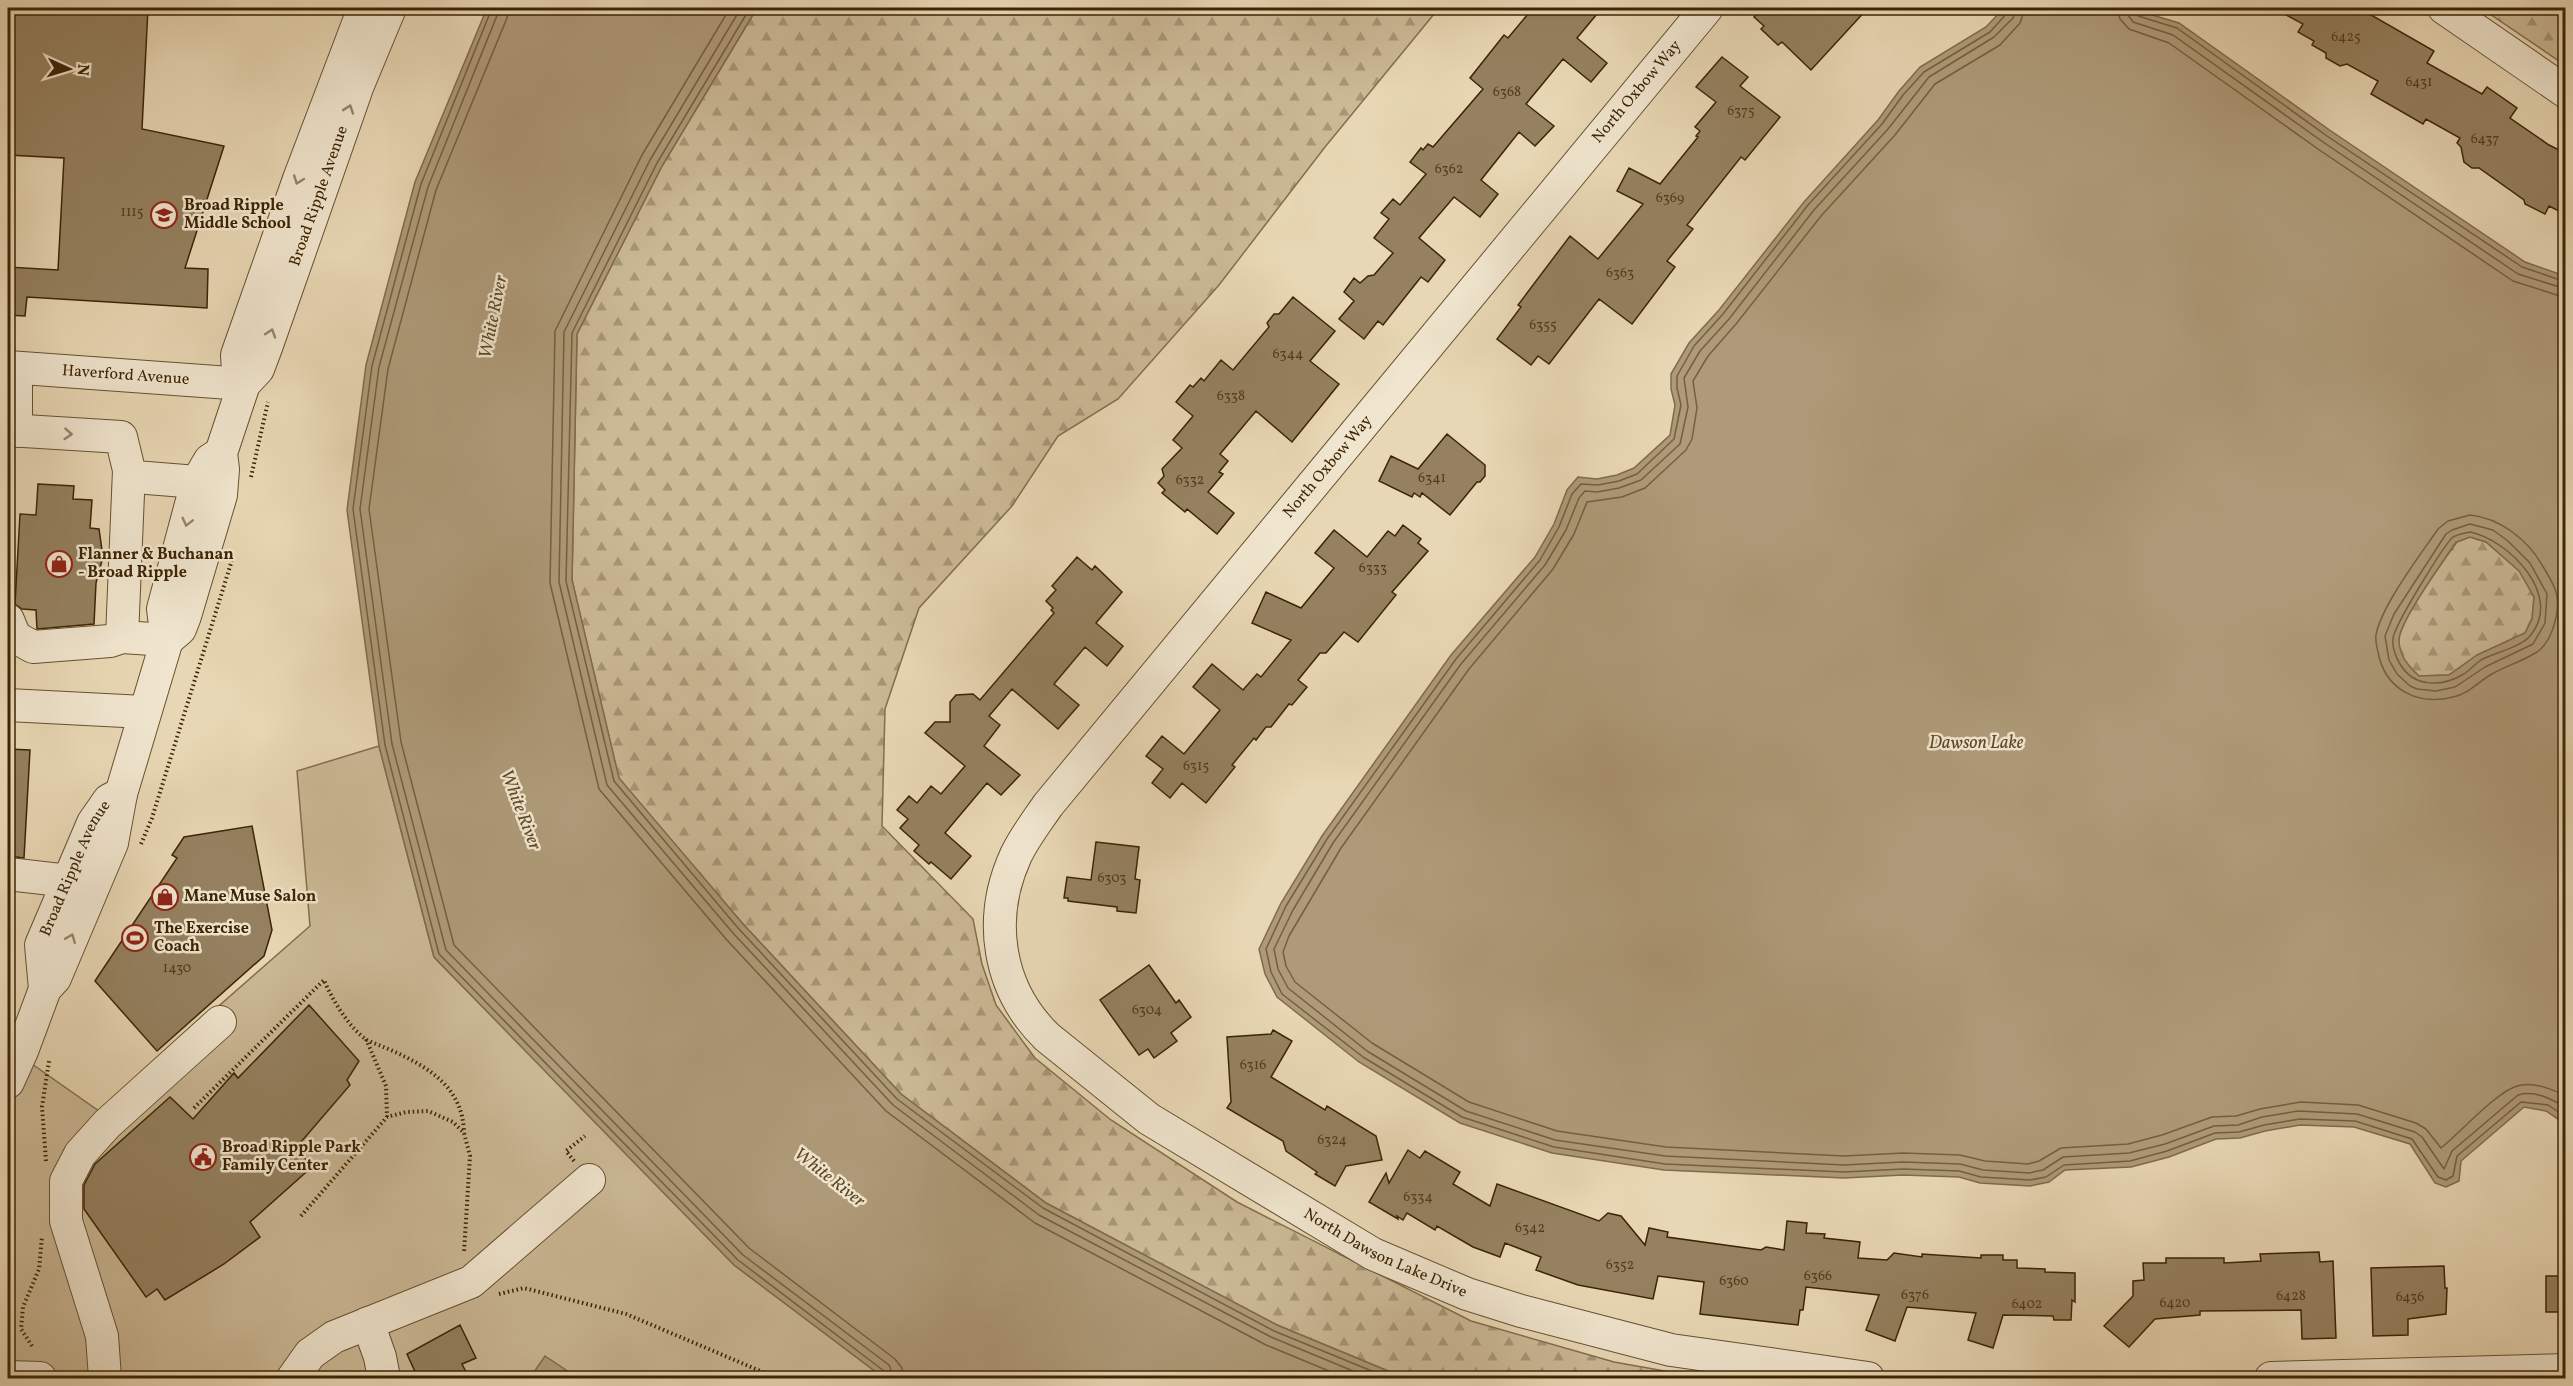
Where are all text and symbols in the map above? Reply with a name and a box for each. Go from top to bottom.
house number: 6425 [2331,28,2361,47]
street label: North Oxbow Way [1587,36,1687,148]
north arrow [39,39,99,99]
text: N [71,63,93,77]
house number: 6431 [2405,73,2433,92]
house number: 6368 [1493,83,1521,102]
house number: 6375 [1727,102,1755,121]
one-way arrow [342,105,355,115]
street label: Broad Ripple Avenue [284,123,354,269]
house number: 6437 [2471,130,2499,149]
house number: 6362 [1435,160,1463,179]
one-way arrow [293,174,306,185]
house number: 6369 [1656,189,1684,208]
place label: Broad Ripple Middle School [184,195,292,235]
school or university icon: Broad Ripple Middle School [149,200,179,230]
house number: 1115 [120,203,144,222]
house number: 6363 [1606,264,1634,283]
water label: White River [474,273,514,361]
house number: 6355 [1529,316,1557,335]
one-way arrow [264,328,276,339]
house number: 6344 [1273,345,1303,364]
street label: Haverford Avenue [61,360,190,391]
house number: 6338 [1217,387,1245,406]
street label: North Oxbow Way [1278,411,1378,523]
one-way arrow [64,427,73,440]
house number: 6341 [1418,469,1446,488]
house number: 6332 [1176,471,1204,490]
one-way arrow [182,516,195,526]
place label: Flanner & Buchanan - Broad Ripple [78,544,234,584]
shop icon: Flanner & Buchanan - Broad Ripple [44,549,74,579]
house number: 6333 [1359,559,1387,578]
water label: Dawson Lake [1929,731,2024,756]
house number: 6315 [1183,757,1209,776]
water label: White River [493,766,547,854]
street label: Broad Ripple Avenue [35,796,116,940]
house number: 6303 [1097,869,1127,888]
shop icon: Mane Muse Salon [150,882,180,912]
place label: Mane Muse Salon [184,886,317,908]
place label: The Exercise Coach [154,918,249,958]
sports icon: The Exercise Coach [120,923,150,953]
one-way arrow [64,933,76,944]
house number: 1430 [163,959,191,978]
house number: 6304 [1132,1001,1162,1020]
house number: 6316 [1240,1056,1266,1075]
house number: 6324 [1317,1131,1347,1150]
place label: Broad Ripple Park Family Center [222,1137,361,1177]
public building icon: Broad Ripple Park Family Center [188,1142,218,1172]
water label: White River [788,1142,870,1214]
house number: 6334 [1403,1188,1433,1207]
street label: North Dawson Lake Drive [1299,1204,1470,1304]
house number: 6342 [1515,1219,1545,1238]
house number: 6352 [1606,1256,1634,1275]
house number: 6366 [1804,1267,1832,1286]
house number: 6360 [1719,1272,1749,1291]
house number: 6376 [1901,1286,1929,1305]
house number: 6428 [2276,1287,2306,1306]
house number: 6436 [2396,1288,2424,1307]
house number: 6420 [2160,1294,2190,1313]
house number: 6402 [2012,1295,2042,1314]

